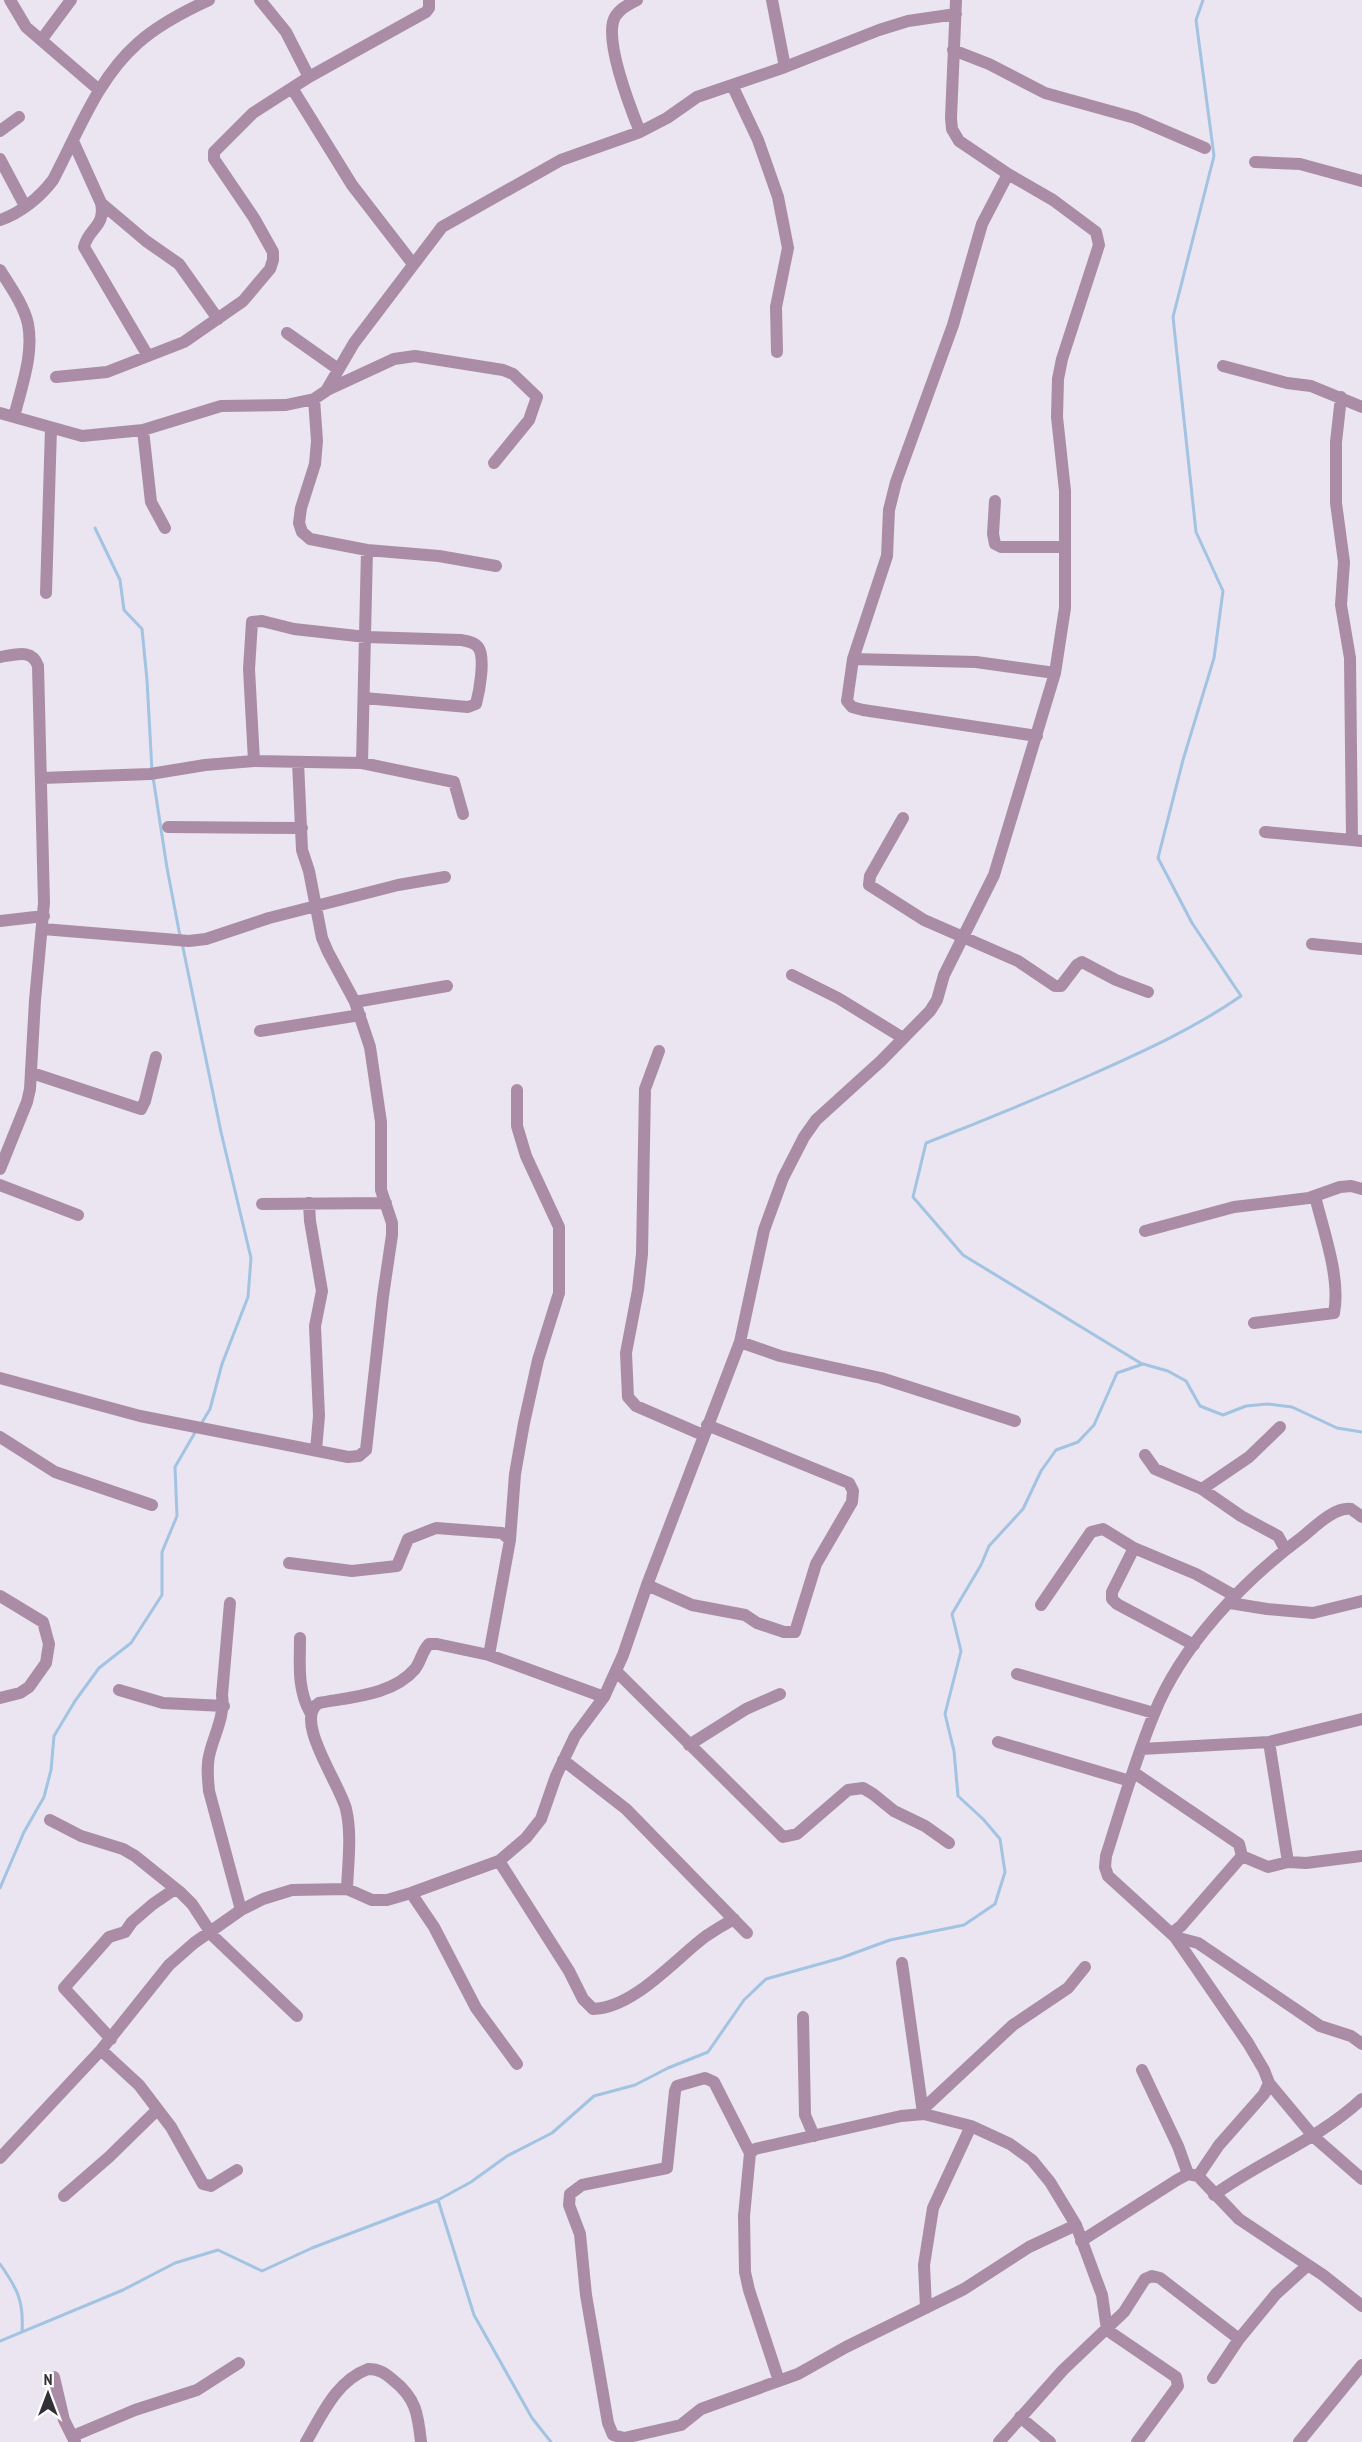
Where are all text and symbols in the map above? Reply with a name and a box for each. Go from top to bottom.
north arrow [18,2364,78,2424]
text: N [44,2369,52,2389]

